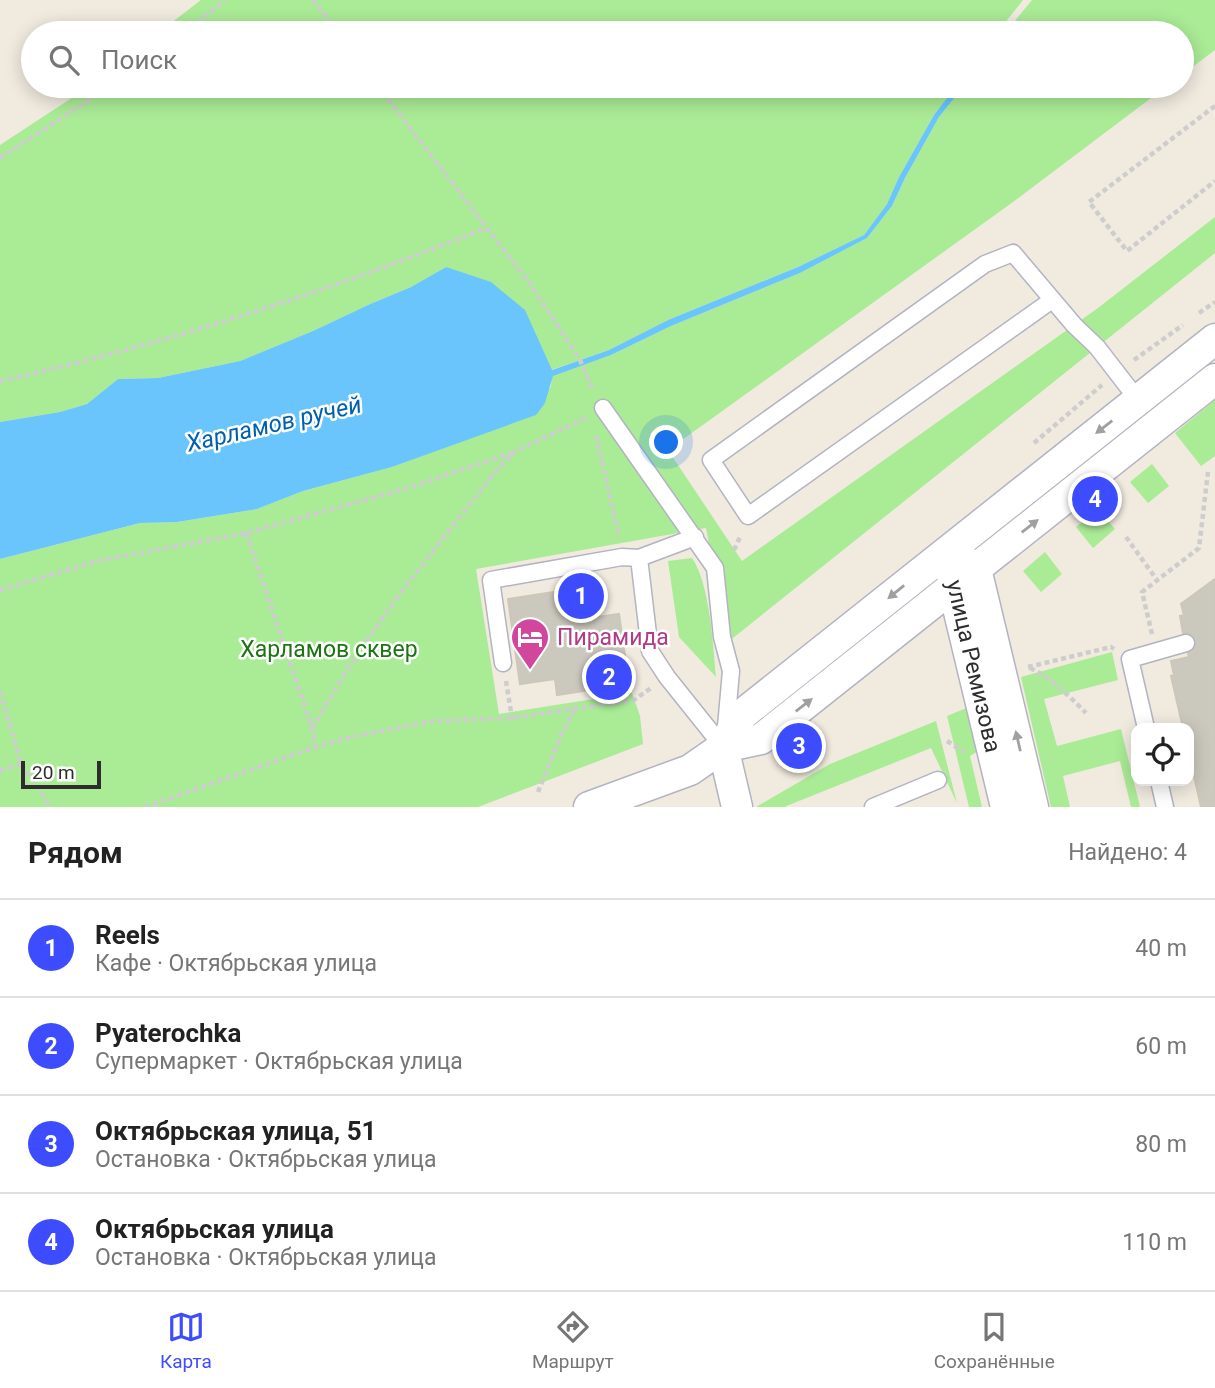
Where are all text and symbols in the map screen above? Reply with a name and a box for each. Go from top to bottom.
search box [21,21,1194,98]
icon: search [45,41,83,79]
text: Поиск [101,45,177,75]
water label: Харламов ручей [183,390,364,458]
one-way arrow [1096,420,1114,435]
your location [649,425,683,459]
pin: 4 [1072,473,1118,525]
one-way arrow [1020,519,1038,534]
pin: 1 [558,570,604,622]
street label: улица Ремизова [941,577,1006,755]
one-way arrow [888,584,905,599]
hotel icon: Пирамида [509,616,551,671]
place label: Пирамида [557,624,669,651]
park label: Харламов сквер [240,636,418,663]
pin: 2 [586,651,632,703]
one-way arrow [794,698,812,713]
pin: 3 [776,720,822,772]
map controls [1131,723,1194,786]
button: locate [1131,723,1194,786]
one-way arrow [1012,730,1023,752]
scale bar [21,758,102,790]
text: 20 m [32,761,75,784]
text: Рядом [28,835,123,870]
text: Найдено: 4 [1068,839,1187,866]
text: Reels [95,920,160,950]
text: 1 [44,935,58,962]
text: 40 m [1135,935,1187,962]
text: Кафе · Октябрьская улица [95,950,377,977]
text: Pyaterochka [95,1018,241,1048]
text: 2 [44,1033,58,1060]
text: 60 m [1135,1033,1187,1060]
text: Супермаркет · Октябрьская улица [95,1048,463,1075]
text: Октябрьская улица, 51 [95,1116,377,1146]
text: 3 [44,1131,58,1158]
text: 80 m [1135,1131,1187,1158]
text: Остановка · Октябрьская улица [95,1146,436,1173]
text: Октябрьская улица [95,1214,334,1244]
text: 4 [44,1229,58,1256]
text: 110 m [1122,1229,1187,1256]
text: Остановка · Октябрьская улица [95,1244,436,1271]
tab: Карта [160,1308,212,1373]
tab: Маршрут [532,1308,614,1373]
tab: Сохранённые [934,1308,1055,1373]

